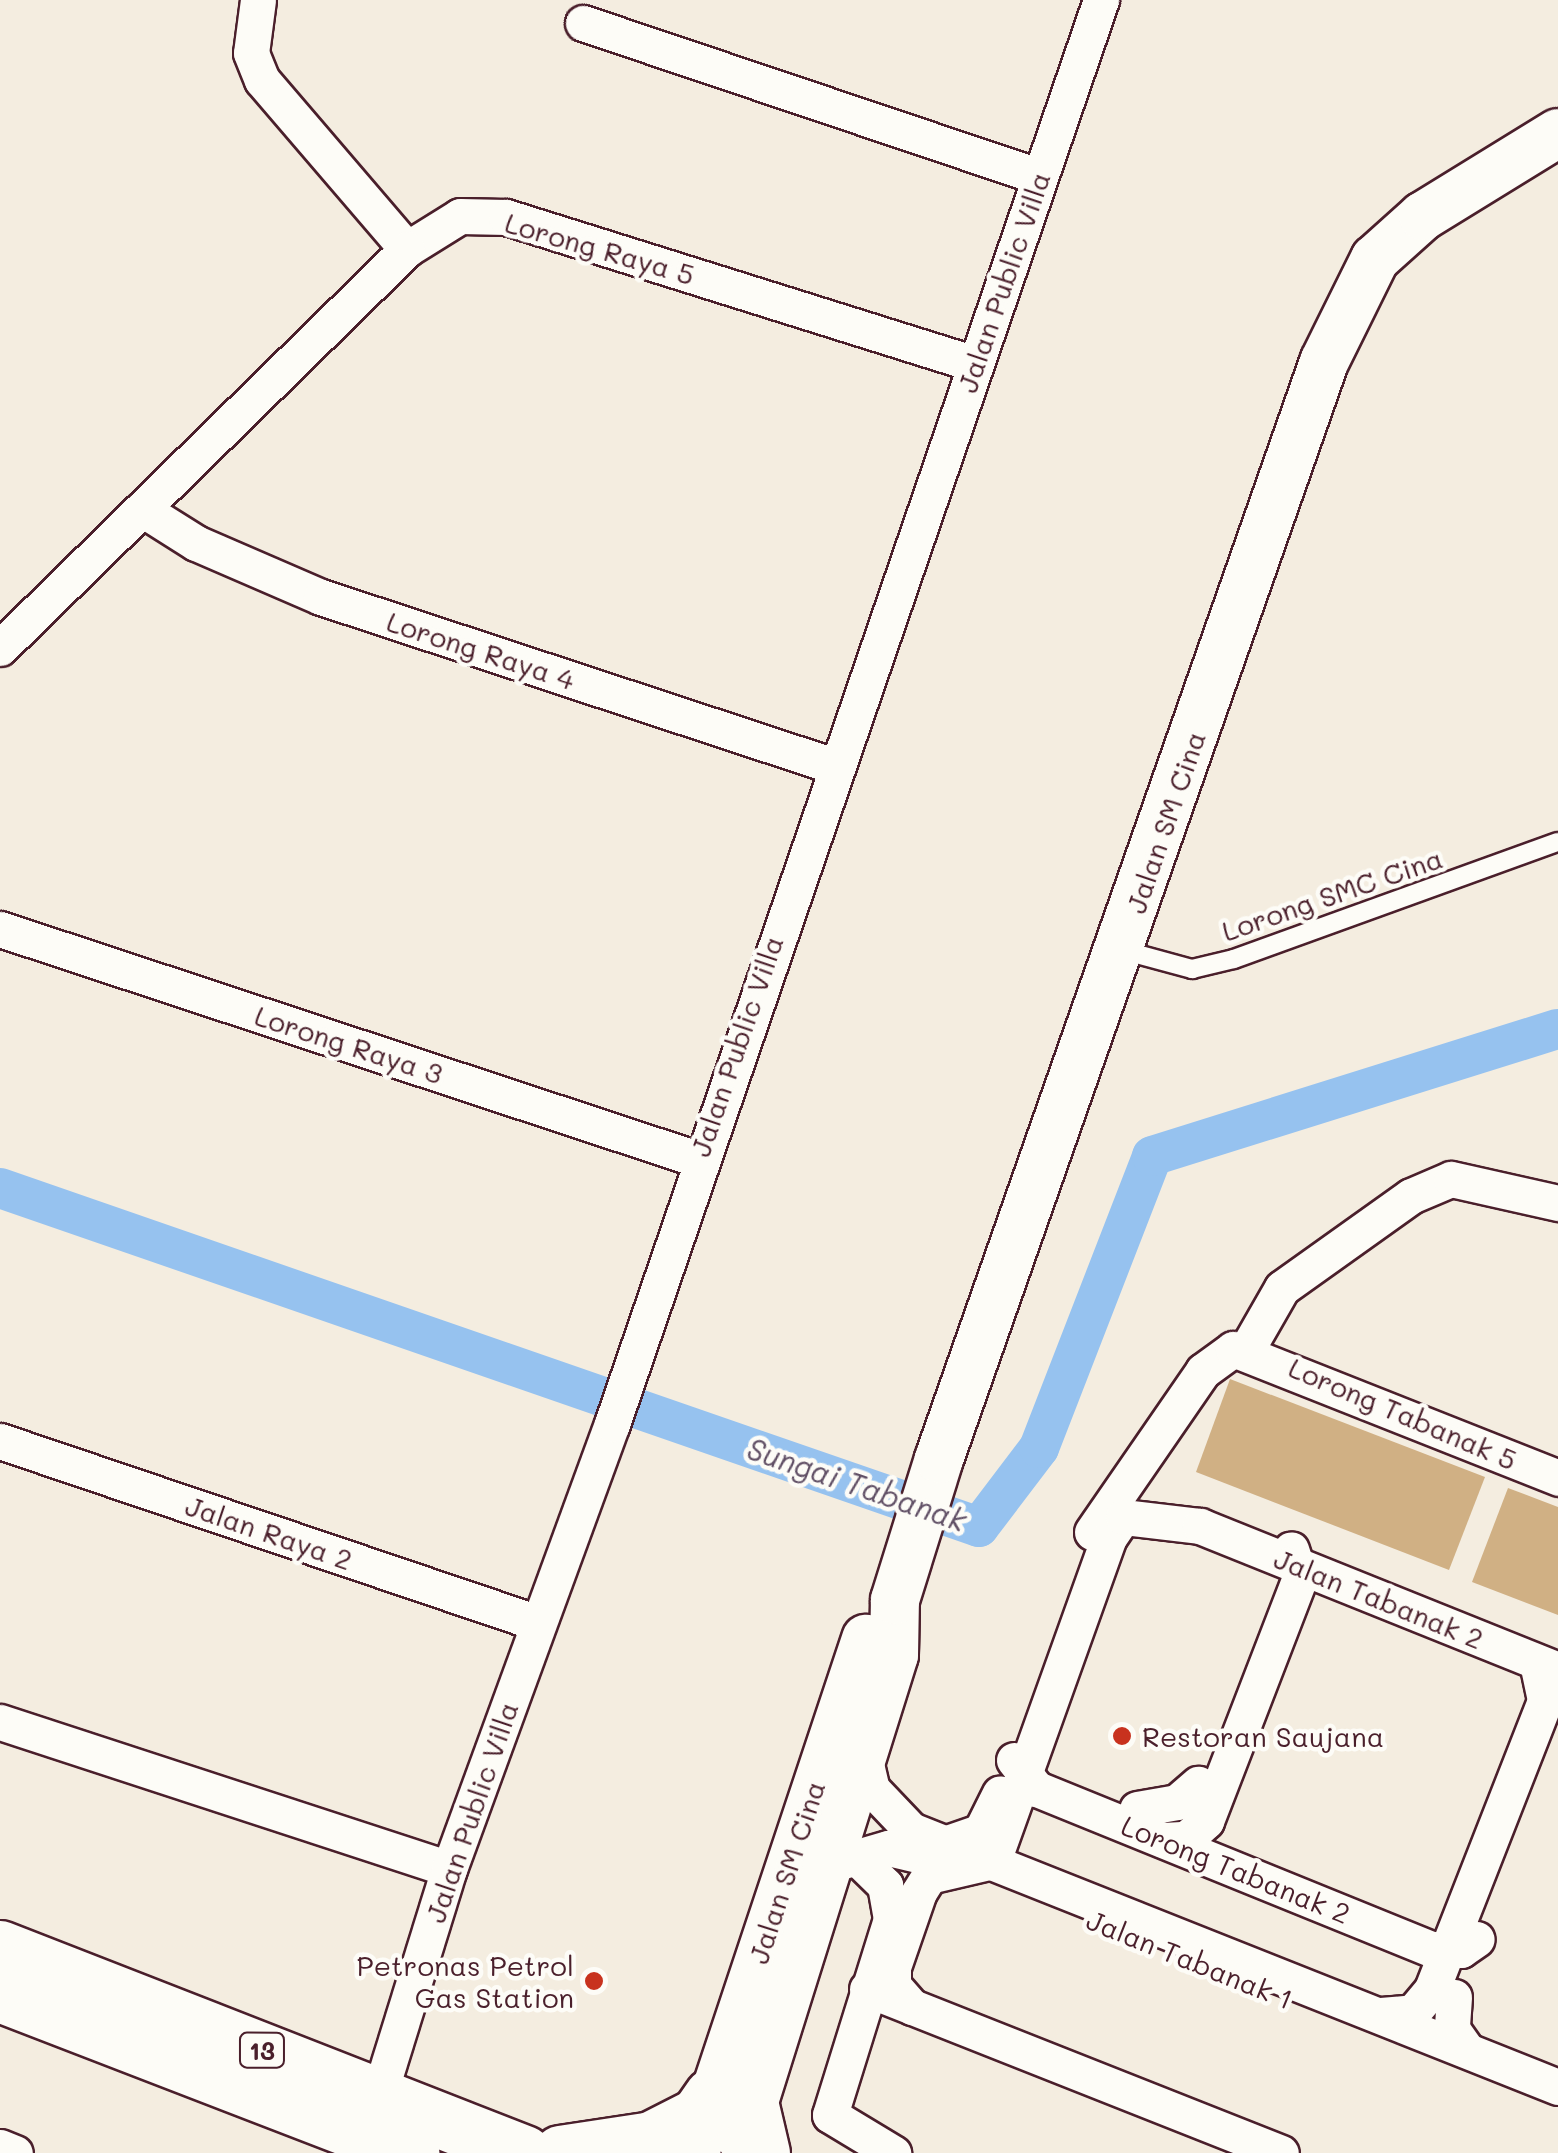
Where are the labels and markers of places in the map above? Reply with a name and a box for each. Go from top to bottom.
place label: Restoran Saujana [1142,1719,1384,1753]
marker: Restoran Saujana [1111,1725,1133,1747]
place label: Petronas Petrol Gas Station [357,1948,574,2014]
marker: Petronas Petrol Gas Station [583,1970,605,1992]

